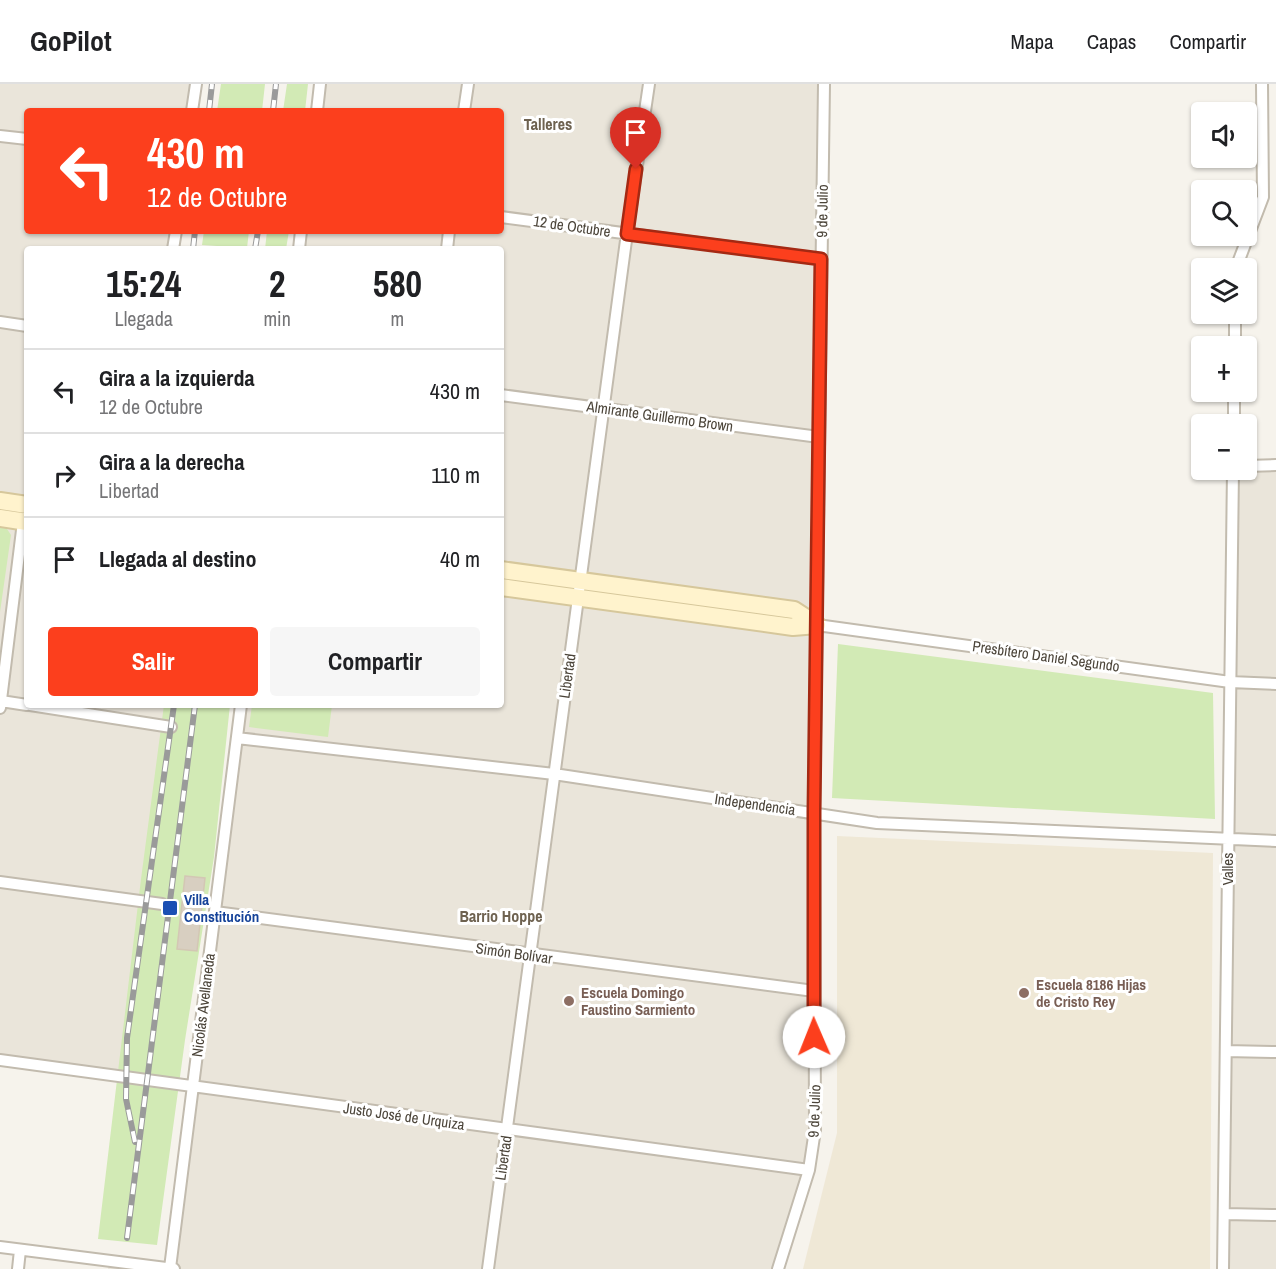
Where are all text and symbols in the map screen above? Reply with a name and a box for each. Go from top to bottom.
text: GoPilot [30,22,112,60]
text: Mapa [1011,27,1054,56]
text: Capas [1087,27,1136,56]
text: Compartir [1169,27,1246,56]
map controls [1191,102,1257,480]
button: sound [1191,102,1257,168]
pin [610,107,661,169]
district label: Talleres [524,113,572,135]
icon: arrive [619,116,652,149]
text: 430 m [147,125,245,181]
icon: left [48,132,126,210]
text: 12 de Octubre [147,179,287,215]
button: search [1191,180,1257,246]
street label: 9 de Julio [811,184,833,238]
street label: 12 de Octubre [532,210,612,242]
button: layers [1191,258,1257,324]
text: 15:24 [106,260,181,308]
text: 2 [269,260,285,308]
text: 580 [373,260,422,308]
text: Llegada [115,305,173,332]
text: min [263,305,291,332]
text: m [391,305,404,332]
button: + [1191,336,1257,402]
text: Gira a la izquierda [99,363,254,393]
icon: left [48,375,81,408]
text: 430 m [430,376,480,406]
text: 12 de Octubre [99,393,203,420]
street label: Almirante Guillermo Brown [584,395,735,437]
button: − [1191,414,1257,480]
text: Gira a la derecha [99,447,244,477]
icon: right [48,459,81,492]
text: 110 m [431,460,480,490]
text: Libertad [99,477,159,504]
icon: arrive [48,543,81,576]
text: Llegada al destino [99,544,256,574]
text: 40 m [440,544,480,574]
button: Salir [48,627,258,696]
button: Compartir [270,627,480,696]
street label: Presbítero Daniel Segundo [971,635,1121,677]
street label: Libertad [553,652,581,700]
street label: Independencia [713,788,797,820]
street label: Valles [1217,853,1238,885]
place label: Villa Constitución [184,889,259,927]
marker: Villa Constitución [161,899,179,917]
district label: Barrio Hoppe [459,905,543,927]
street label: Simón Bolívar [474,937,554,969]
street label: Nicolás Avellaneda [186,952,220,1058]
place label: Escuela 8186 Hijas de Cristo Rey [1036,974,1146,1012]
place label: Escuela Domingo Faustino Sarmiento [581,982,695,1020]
marker: Escuela 8186 Hijas de Cristo Rey [1017,986,1031,1000]
marker: Escuela Domingo Faustino Sarmiento [562,994,576,1008]
position arrow [782,1005,846,1069]
street label: 9 de Julio [803,1084,825,1138]
street label: Justo José de Urquiza [342,1097,466,1135]
street label: Libertad [489,1134,517,1182]

